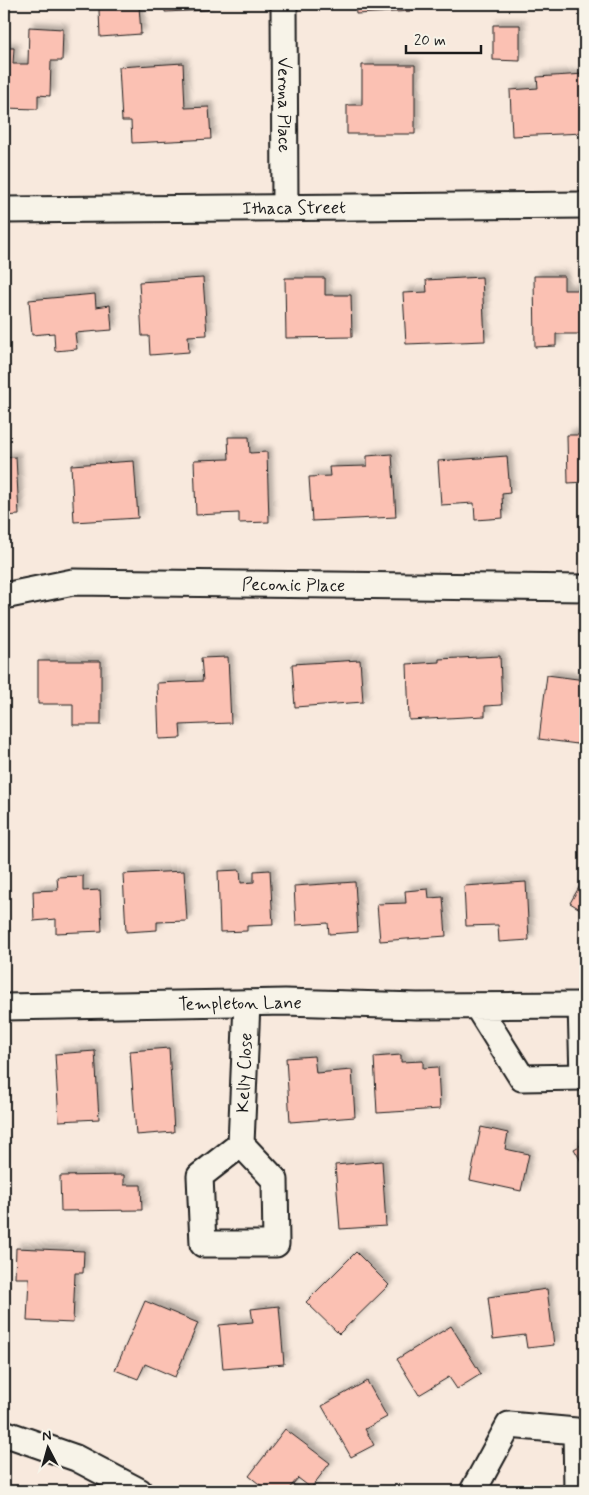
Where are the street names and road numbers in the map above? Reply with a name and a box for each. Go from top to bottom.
street label: Verona Place [271,57,296,153]
street label: Ithaca Street [242,196,346,221]
street label: Peconic Place [242,573,345,598]
street label: Templeton Lane [178,991,302,1017]
street label: Kelly Close [231,1032,259,1113]

